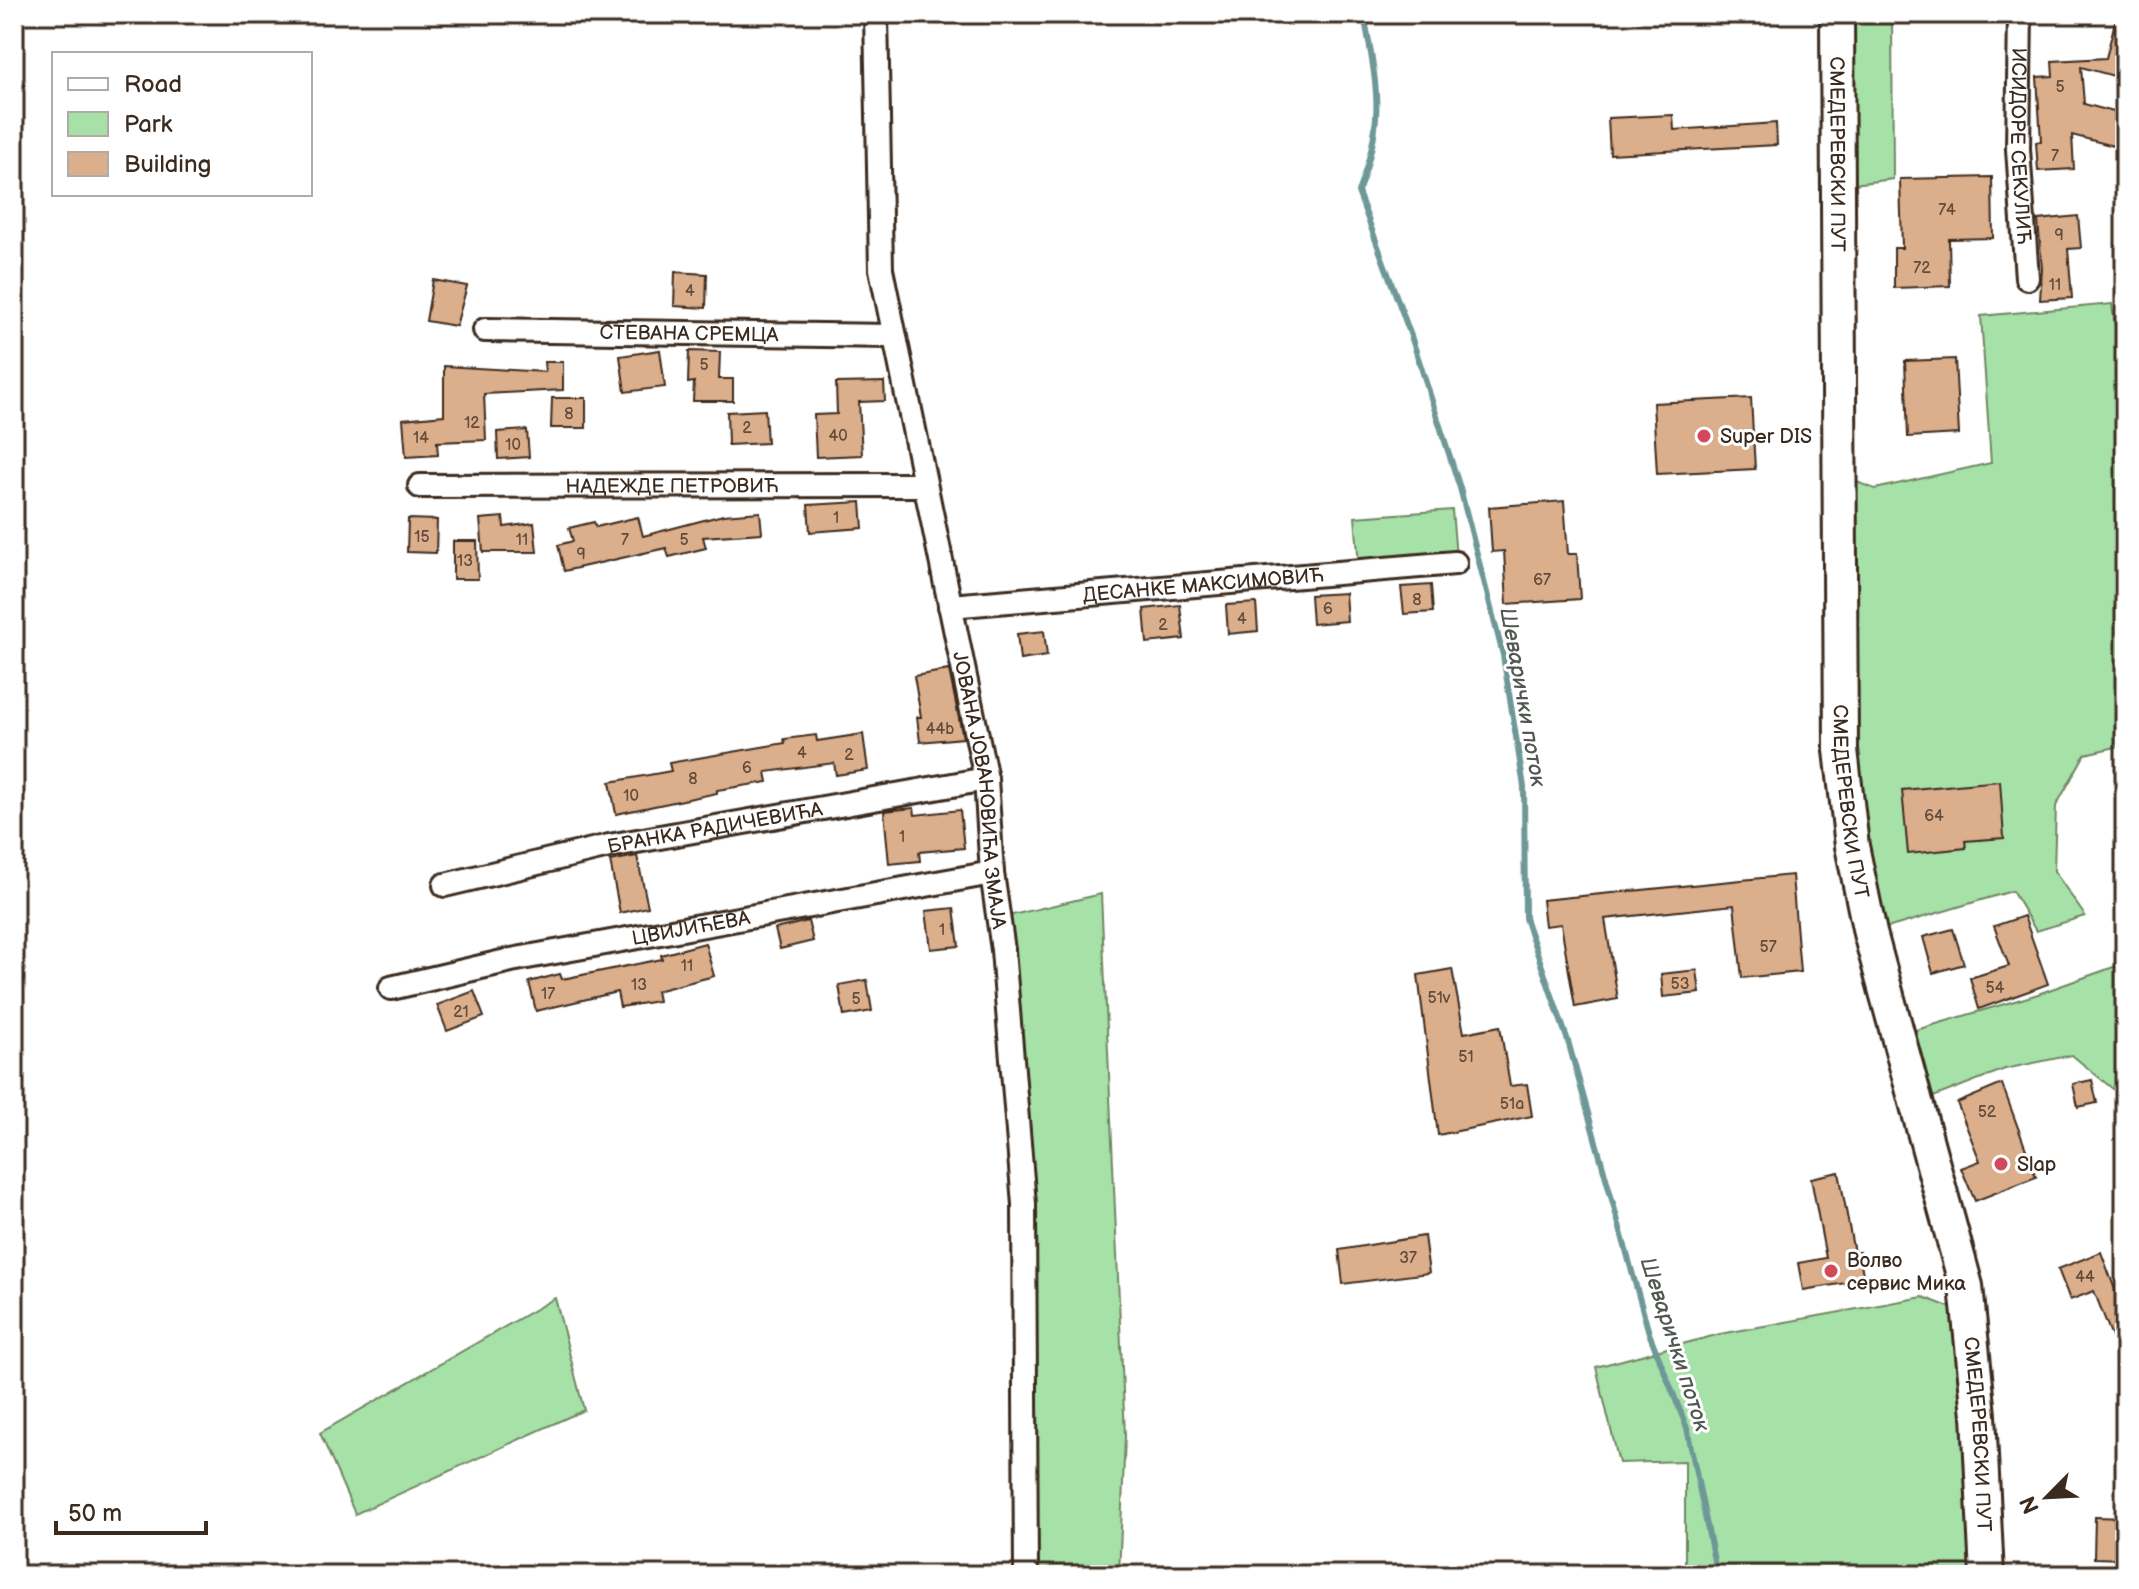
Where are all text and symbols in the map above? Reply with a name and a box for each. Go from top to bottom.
street label: ИСИДОРЕ СЕКУЛИЋ [2005,47,2036,245]
legend [52,52,312,196]
street label: СМЕДЕРЕВСКИ ПУТ [1824,56,1849,252]
text: Road [124,70,182,99]
house number: 5 [2055,78,2065,97]
text: Park [124,110,172,139]
house number: 7 [2051,147,2059,166]
text: Building [124,150,211,179]
house number: 74 [1938,201,1956,220]
house number: 9 [2054,226,2064,245]
house number: 72 [1913,259,1931,278]
house number: 11 [2049,276,2061,295]
house number: 4 [685,282,695,301]
street label: СТЕВАНА СРЕМЦА [599,321,779,347]
house number: 5 [699,356,709,375]
house number: 8 [564,405,574,424]
house number: 12 [464,414,480,433]
house number: 2 [742,419,752,438]
place label: Super DIS [1720,425,1812,449]
house number: 40 [828,427,848,446]
marker: Super DIS [1695,427,1713,445]
house number: 14 [413,429,429,448]
house number: 10 [505,436,521,455]
street label: НАДЕЖДЕ ПЕТРОВИЋ [566,474,778,499]
house number: 1 [833,509,839,528]
house number: 15 [414,528,430,547]
house number: 11 [516,531,528,550]
house number: 7 [621,531,629,550]
house number: 5 [679,531,689,550]
house number: 9 [576,545,586,564]
house number: 13 [457,552,473,571]
street label: ДЕСАНКЕ МАКСИМОВИЋ [1082,563,1325,608]
house number: 67 [1533,571,1551,590]
house number: 8 [1412,591,1422,610]
house number: 6 [1323,600,1333,619]
water label: Шеварички поток [1493,605,1552,789]
house number: 4 [1237,610,1247,629]
house number: 2 [1158,616,1168,635]
street label: ЈОВАНА ЈОВАНОВИЋА ЗМАЈА [947,649,1011,931]
street label: СМЕДЕРЕВСКИ ПУТ [1828,704,1874,901]
house number: 44b [926,720,954,739]
house number: 4 [797,744,807,763]
house number: 2 [844,746,854,765]
house number: 6 [742,759,752,778]
house number: 8 [688,770,698,789]
house number: 10 [623,787,639,806]
street label: БРАНКА РАДИЧЕВИЋА [605,797,825,859]
house number: 64 [1924,807,1944,826]
house number: 1 [899,828,905,847]
street label: ЦВИЈИЋЕВА [630,906,753,951]
house number: 1 [939,921,945,940]
house number: 57 [1759,938,1777,957]
house number: 11 [681,957,693,976]
house number: 53 [1670,975,1690,994]
house number: 13 [631,976,647,995]
house number: 54 [1986,979,2005,998]
house number: 17 [541,985,555,1004]
house number: 51v [1427,989,1451,1008]
house number: 5 [851,990,861,1009]
house number: 21 [453,1003,469,1022]
house number: 51 [1458,1048,1474,1067]
house number: 51a [1500,1095,1524,1114]
house number: 52 [1978,1103,1997,1122]
place label: Slap [2017,1153,2056,1177]
marker: Slap [1992,1155,2010,1173]
house number: 37 [1399,1249,1417,1268]
place label: Волво сервис Мика [1847,1249,1966,1296]
water label: Шеварички поток [1634,1254,1716,1435]
marker: Волво сервис Мика [1822,1262,1840,1280]
house number: 44 [2075,1268,2095,1287]
street label: СМЕДЕРЕВСКИ ПУТ [1958,1336,1996,1533]
north arrow [2007,1457,2087,1537]
scale bar [56,1485,206,1535]
text: N [2014,1491,2046,1518]
text: 50 m [68,1499,122,1528]

